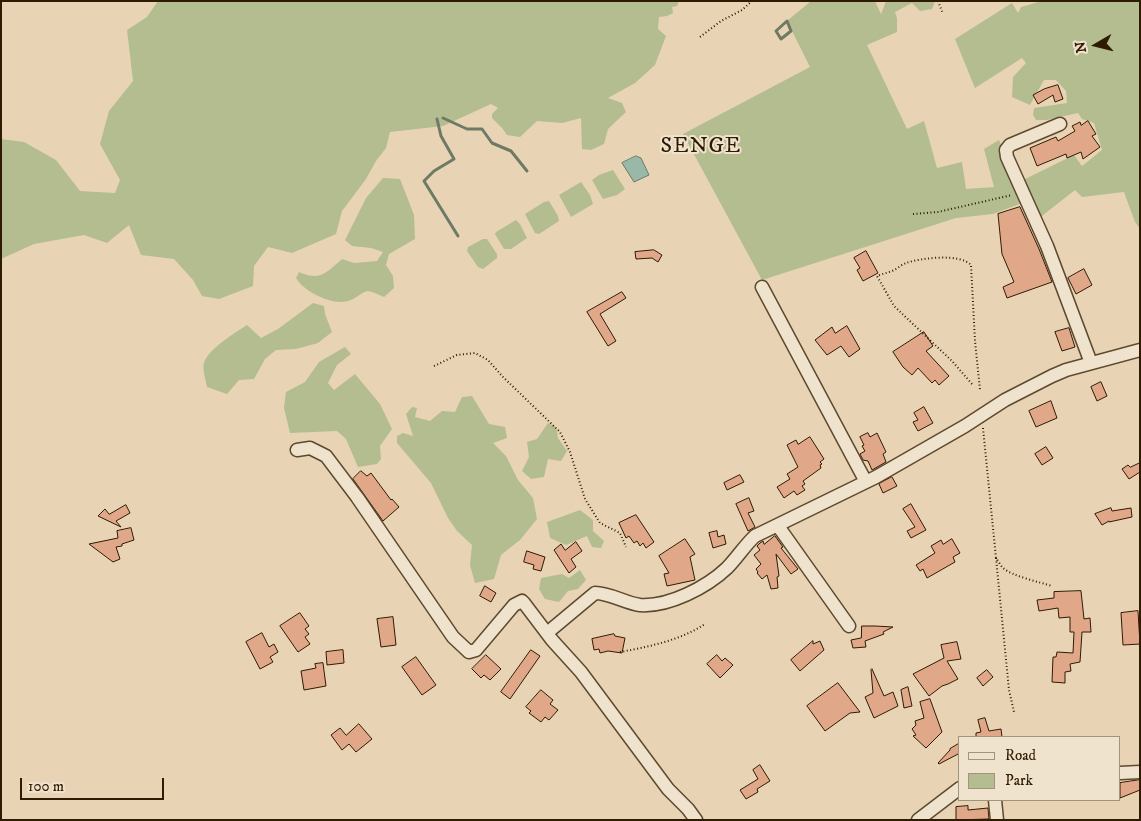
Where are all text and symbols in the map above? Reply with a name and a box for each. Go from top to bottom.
north arrow [1071,20,1121,70]
text: N [1071,40,1091,54]
district label: SENGE [660,134,742,160]
legend [958,736,1121,801]
text: Road [1005,746,1036,765]
scale bar [22,768,166,800]
text: Park [1005,771,1033,790]
text: 100 m [28,777,64,796]

